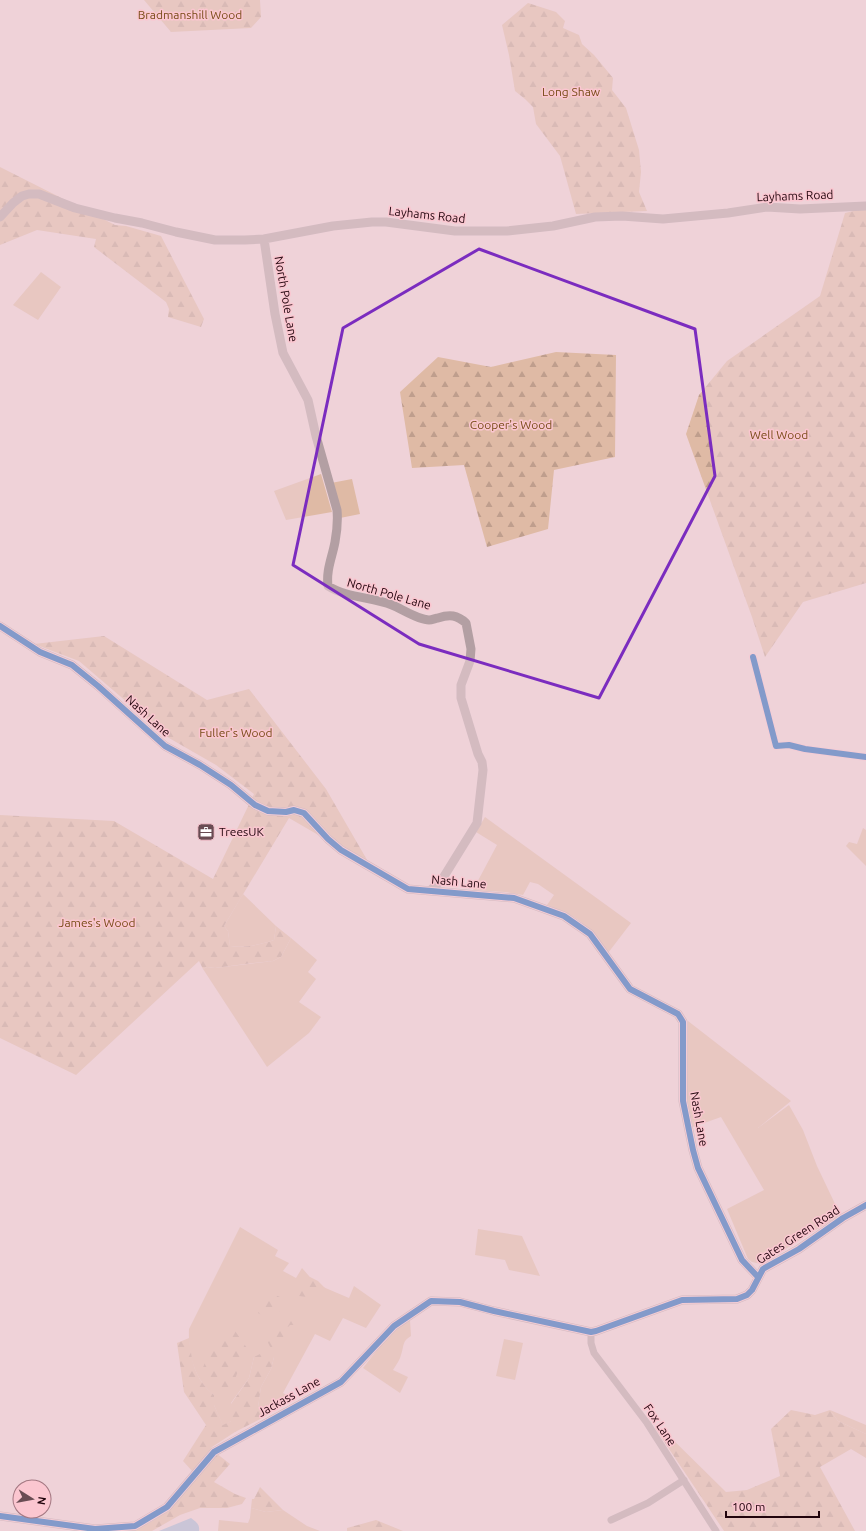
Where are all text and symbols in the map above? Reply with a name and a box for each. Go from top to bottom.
park label: Bradmanshill Wood [138,8,242,21]
park label: Long Shaw [542,85,601,98]
street label: Layhams Road [756,188,834,203]
street label: Layhams Road [388,204,466,225]
street label: North Pole Lane [273,255,300,343]
park label: Cooper's Wood [470,418,552,431]
park label: Well Wood [750,428,808,441]
street label: North Pole Lane [346,575,433,612]
street label: Nash Lane [123,692,173,739]
park label: Fuller's Wood [199,726,273,739]
office icon: TreesUK [196,822,216,842]
place label: TreesUK [219,825,264,838]
street label: Nash Lane [431,873,487,890]
park label: James's Wood [59,916,135,929]
street label: Nash Lane [688,1091,711,1147]
street label: Gates Green Road [754,1203,842,1266]
street label: Jackass Lane [256,1374,322,1419]
street label: Fox Lane [642,1401,679,1448]
north arrow [12,1479,52,1519]
scale bar [726,1493,819,1519]
text: N [35,1496,48,1506]
text: 100 m [732,1500,765,1513]

